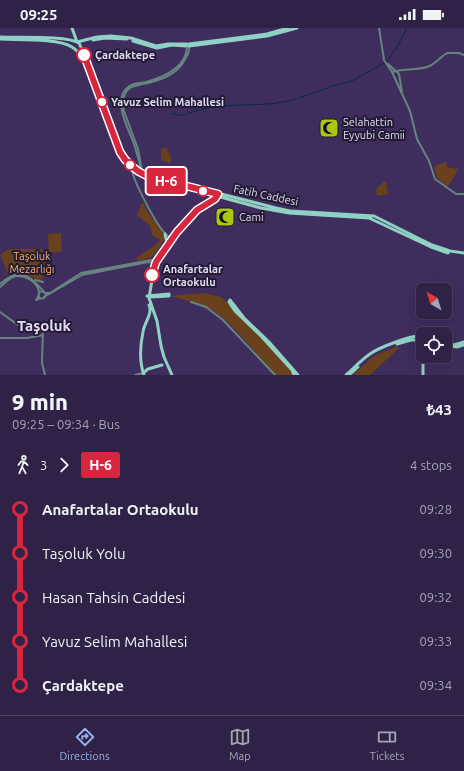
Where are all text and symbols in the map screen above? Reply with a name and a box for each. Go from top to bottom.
text: 09:25 [20,6,58,23]
marker: Çardaktepe [76,47,92,63]
place label: Çardaktepe [95,49,155,61]
marker: Yavuz Selim Mahallesi [96,96,108,108]
place label: Yavuz Selim Mahallesi [111,96,224,108]
place label: Selahattin Eyyubi Camii [343,116,405,141]
mosque icon: Selahattin Eyyubi Camii [318,117,340,139]
unlabelled marker [124,159,136,171]
line badge: H-6 [143,168,189,194]
text: H-6 [155,173,177,189]
street label: Fatih Caddesi [233,182,299,208]
unlabelled marker [197,185,209,197]
mosque icon: Cami [214,206,236,228]
place label: Cami [239,211,264,223]
park label: Taşoluk Mezarlığı [9,250,55,275]
place label: Anafartalar Ortaokulu [163,263,223,288]
marker: Anafartalar Ortaokulu [144,267,160,283]
north arrow [416,283,452,319]
map controls [416,283,452,363]
district label: Taşoluk [17,317,72,335]
button: locate [416,327,452,363]
text: 9 min [12,389,68,414]
text: ₺43 [426,401,452,418]
text: 09:25 – 09:34 · Bus [12,417,120,431]
icon: walk [12,454,34,476]
icon: forward [53,454,75,476]
text: H-6 [89,457,112,473]
text: 3 [40,458,47,472]
text: 4 stops [410,458,452,472]
text: Anafartalar Ortaokulu [42,501,199,518]
text: 09:28 [419,502,452,516]
text: Taşoluk Yolu [42,545,126,562]
text: 09:30 [419,546,452,560]
text: Hasan Tahsin Caddesi [42,589,185,606]
text: 09:32 [419,590,452,604]
text: Yavuz Selim Mahallesi [42,633,188,650]
text: 09:33 [419,634,452,648]
text: Çardaktepe [42,677,124,694]
text: 09:34 [419,678,452,692]
tab: Directions [60,726,110,762]
tab: Map [229,726,251,762]
tab: Tickets [370,726,404,762]

